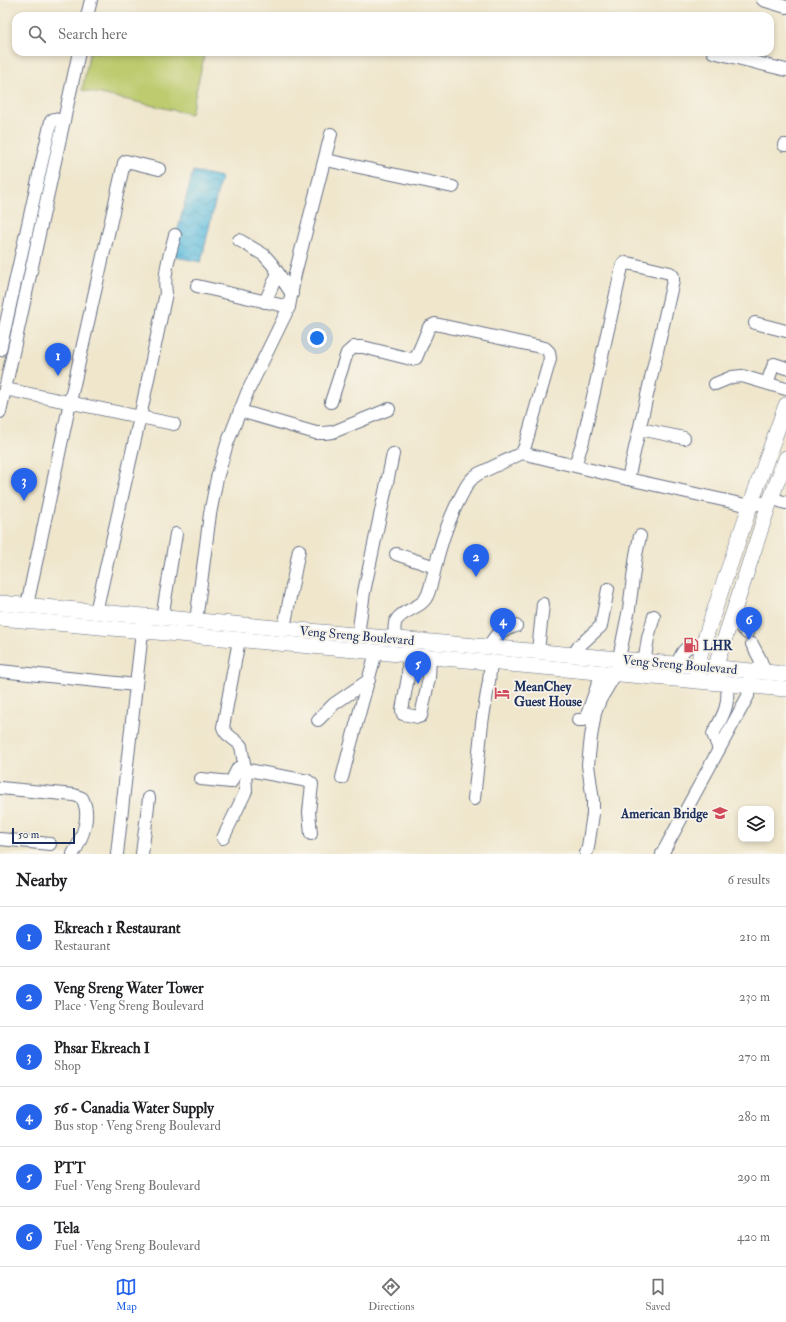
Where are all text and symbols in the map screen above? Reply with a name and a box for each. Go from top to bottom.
search box [12,12,774,56]
icon: search [26,23,48,45]
text: Search here [58,25,127,44]
your location [307,328,327,348]
pin: 1 [45,343,71,376]
pin: 3 [11,468,37,501]
pin: 2 [463,544,489,577]
pin: 6 [736,607,762,640]
pin: 4 [490,608,516,641]
street label: Veng Sreng Boulevard [299,623,415,649]
fuel station icon: LHR [682,636,700,654]
place label: LHR [703,638,733,654]
pin: 5 [405,651,431,684]
street label: Veng Sreng Boulevard [622,652,738,678]
place label: MeanChey Guest House [513,679,582,710]
hotel icon: MeanChey Guest House [493,684,511,702]
school or university icon: American Bridge [711,804,729,822]
place label: American Bridge [620,806,709,823]
map controls [738,806,774,842]
button: layers [738,806,774,842]
scale bar [12,826,75,845]
text: 50 m [18,828,39,841]
text: Nearby [16,870,67,891]
text: 6 results [727,872,770,888]
text: Ekreach 1 Restaurant [54,919,181,938]
text: 1 [27,929,31,945]
text: 210 m [739,929,770,945]
text: Restaurant [54,938,110,954]
text: Veng Sreng Water Tower [54,979,204,998]
text: 2 [26,989,32,1005]
text: 230 m [739,989,770,1005]
text: Place · Veng Sreng Boulevard [54,998,204,1014]
text: Phsar Ekreach I [54,1039,150,1058]
text: 3 [27,1049,32,1065]
text: 270 m [738,1049,770,1065]
text: Shop [54,1058,81,1074]
text: 56 - Canadia Water Supply [54,1099,214,1118]
text: 4 [25,1109,33,1125]
text: 280 m [738,1109,770,1125]
text: Bus stop · Veng Sreng Boulevard [54,1118,221,1134]
text: PTT [54,1159,86,1178]
text: 5 [26,1169,32,1185]
text: 290 m [737,1169,770,1185]
text: Fuel · Veng Sreng Boulevard [54,1178,200,1194]
text: Tela [54,1219,80,1238]
text: 6 [26,1229,32,1245]
text: 420 m [737,1229,770,1245]
text: Fuel · Veng Sreng Boulevard [54,1238,200,1254]
tab: Map [115,1276,137,1313]
tab: Directions [368,1276,415,1313]
tab: Saved [645,1276,671,1313]

